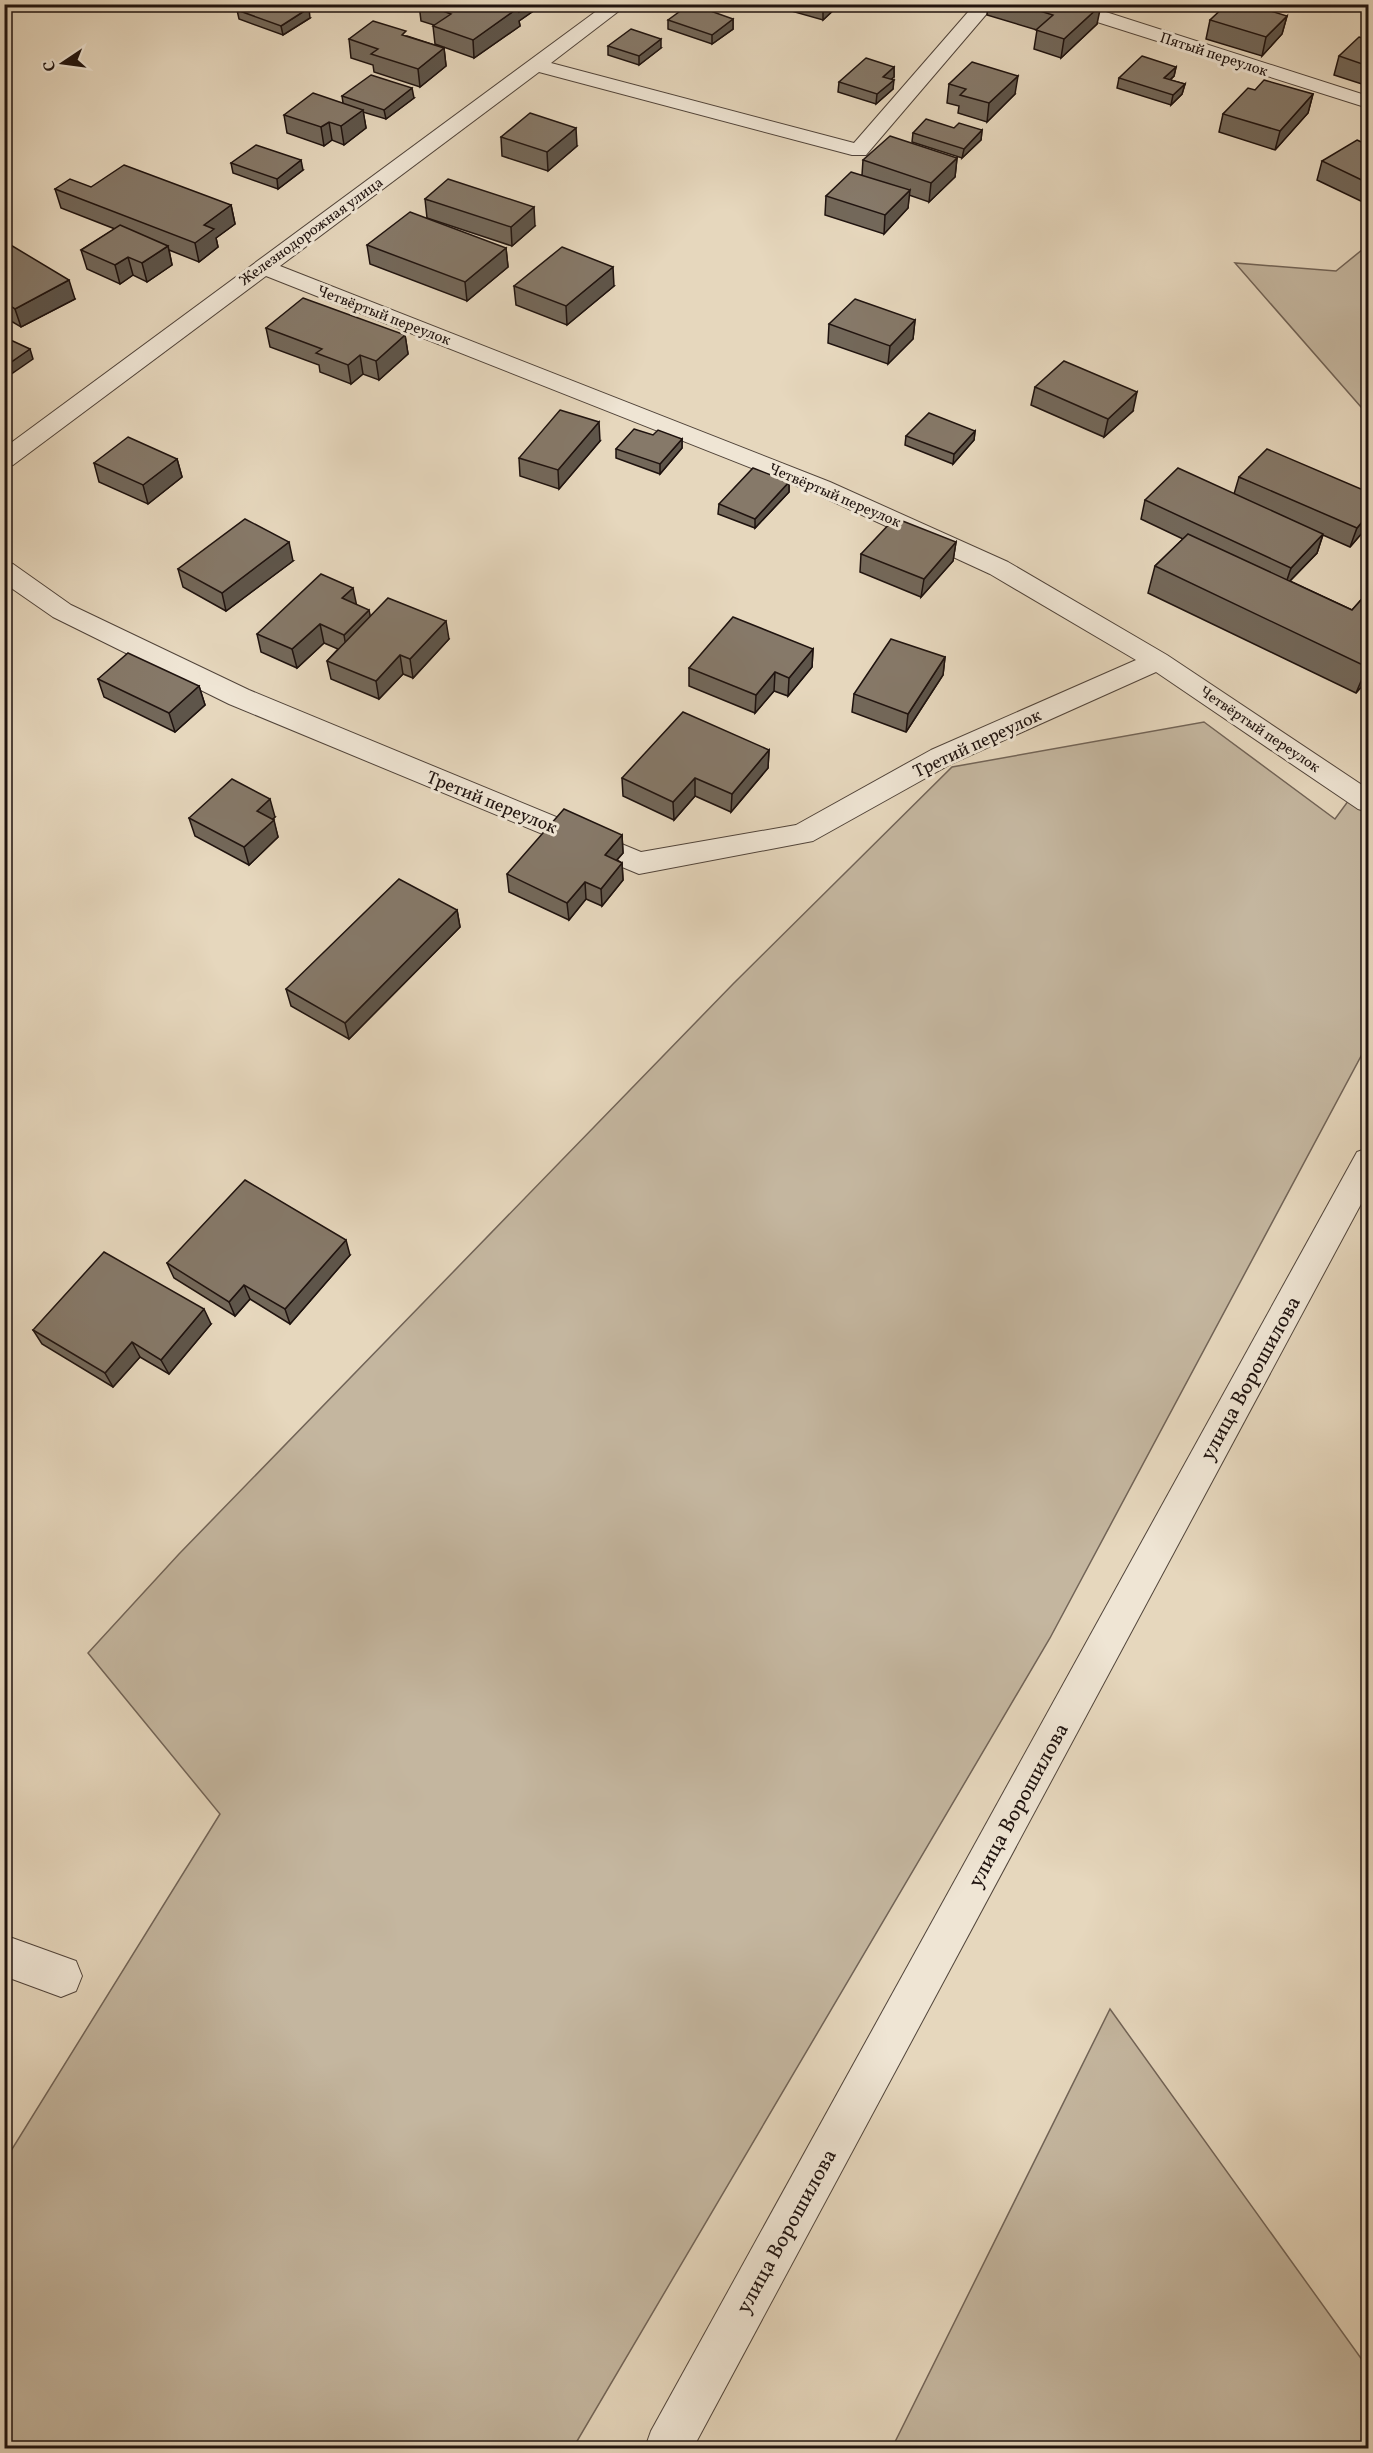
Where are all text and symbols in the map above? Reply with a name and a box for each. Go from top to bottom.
street label: Пятый переулок [1157,28,1270,83]
north arrow [33,33,93,93]
text: С [38,58,62,73]
street label: Железнодорожная улица [236,173,388,292]
street label: Четвёртый переулок [314,281,453,352]
street label: Четвёртый переулок [765,459,904,534]
street label: Четвёртый переулок [1195,682,1324,779]
street label: Третий переулок [909,703,1046,785]
street label: Третий переулок [422,766,561,841]
street label: улица Ворошилова [1194,1291,1309,1466]
street label: улица Ворошилова [962,1718,1077,1893]
street label: улица Ворошилова [730,2144,845,2319]

